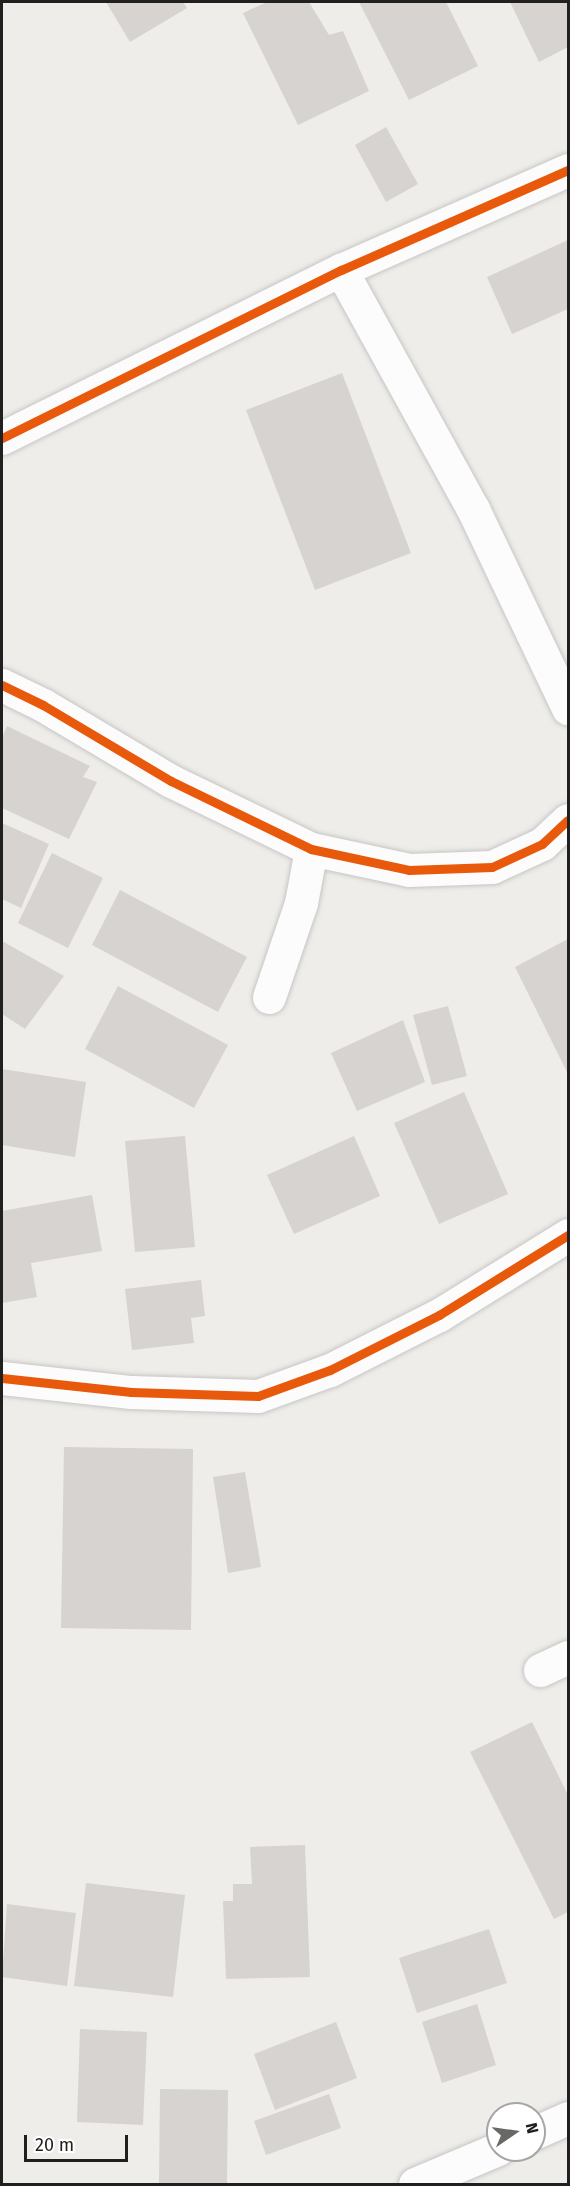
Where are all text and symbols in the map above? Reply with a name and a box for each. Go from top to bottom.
north arrow [486,2102,546,2162]
text: N [522,2121,543,2136]
scale bar [27,2123,130,2161]
text: 20 m [35,2134,74,2156]

